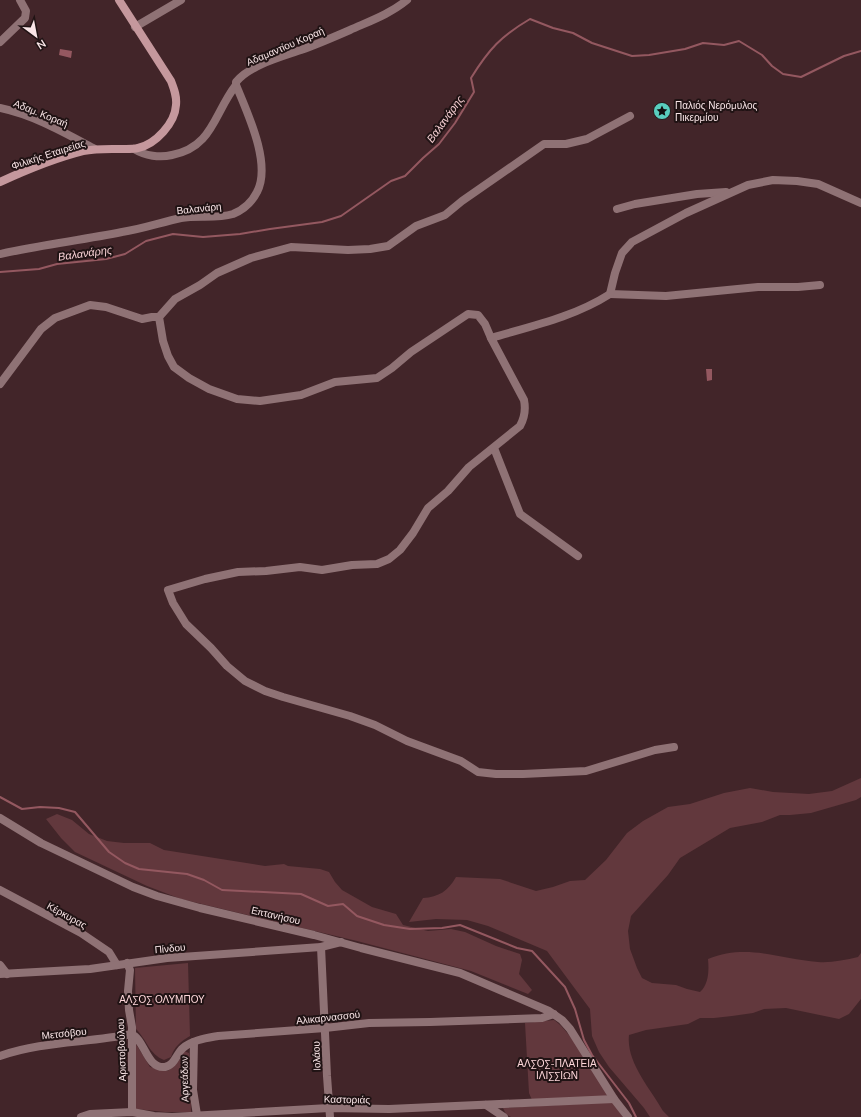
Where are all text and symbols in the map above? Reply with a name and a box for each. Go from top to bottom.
north arrow [16,16,56,56]
street label: Αδαμαντίου Κοραή [244,24,326,70]
text: N [34,36,49,53]
water label: Βαλανάρης [423,92,468,146]
street label: Αδαμ. Κοραή [11,97,70,131]
place label: Παλιός Νερόμυλος Πικερμίου [675,99,758,125]
place icon: Παλιός Νερόμυλος Πικερμίου [652,101,672,121]
street label: Φιλικής Εταιρείας [10,136,87,173]
street label: Βαλανάρη [176,200,222,218]
water label: Βαλανάρης [57,242,114,265]
street label: Κέρκυρας [44,899,89,933]
street label: Επτανήσου [250,904,302,928]
street label: Πίνδου [154,941,186,957]
park label: ΑΛΣΟΣ ΟΛΥΜΠΟΥ [119,993,205,1007]
street label: Αλικαρνασσού [295,1008,361,1028]
street label: Αριστοβούλου [114,1018,130,1082]
street label: Μετσόβου [41,1025,87,1043]
street label: Ιολάου [309,1041,325,1071]
street label: Αργεάδων [178,1056,192,1102]
park label: ΑΛΣΟΣ-ΠΛΑΤΕΙΑ ΙΛΙΣΣΙΩΝ [517,1057,597,1083]
street label: Καστοριάς [324,1093,370,1107]

